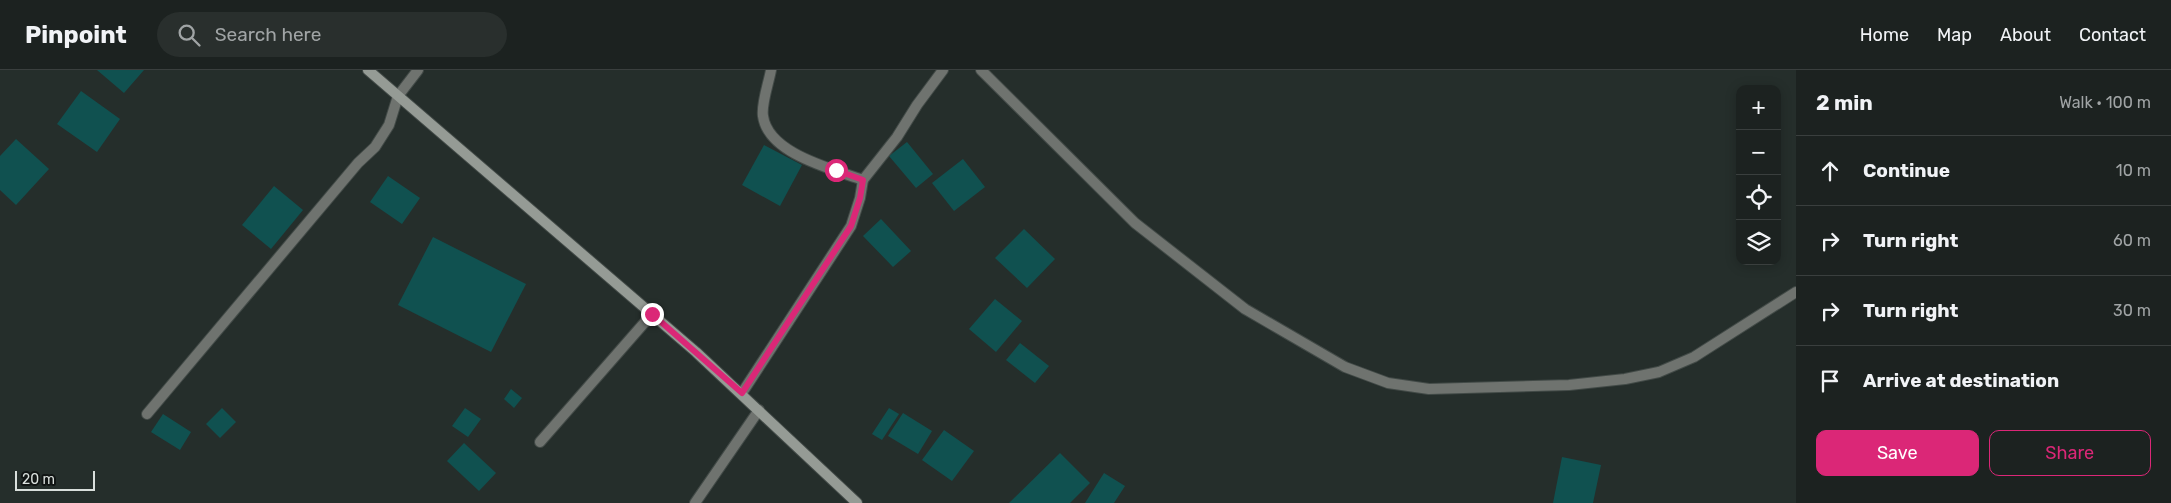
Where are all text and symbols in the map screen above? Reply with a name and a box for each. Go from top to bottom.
search box [157,12,507,57]
text: Pinpoint [25,21,127,49]
icon: search [175,21,203,49]
text: Search here [215,23,321,46]
text: Home [1860,24,1909,46]
text: Map [1937,24,1972,46]
text: About [2000,24,2051,46]
text: Contact [2079,24,2146,46]
map controls [1736,85,1781,265]
button: + [1736,85,1781,130]
text: 2 min [1816,90,1873,115]
text: Walk · 100 m [2059,93,2151,112]
button: − [1736,130,1781,175]
icon: ahead [1816,157,1844,185]
route start [825,159,848,182]
text: Continue [1863,159,1950,182]
text: 10 m [2116,161,2151,180]
button: locate [1736,175,1781,220]
button: layers [1736,220,1781,265]
icon: right [1816,227,1844,255]
text: Turn right [1863,229,1958,252]
text: 60 m [2113,231,2151,250]
icon: right [1816,297,1844,325]
text: Turn right [1863,299,1958,322]
text: 30 m [2113,301,2151,320]
route end [641,303,664,326]
icon: arrive [1816,367,1844,395]
text: Arrive at destination [1863,369,2059,392]
button: Save [1816,430,1979,476]
button: Share [1989,430,2151,476]
scale bar [15,468,95,491]
text: 20 m [22,471,55,488]

